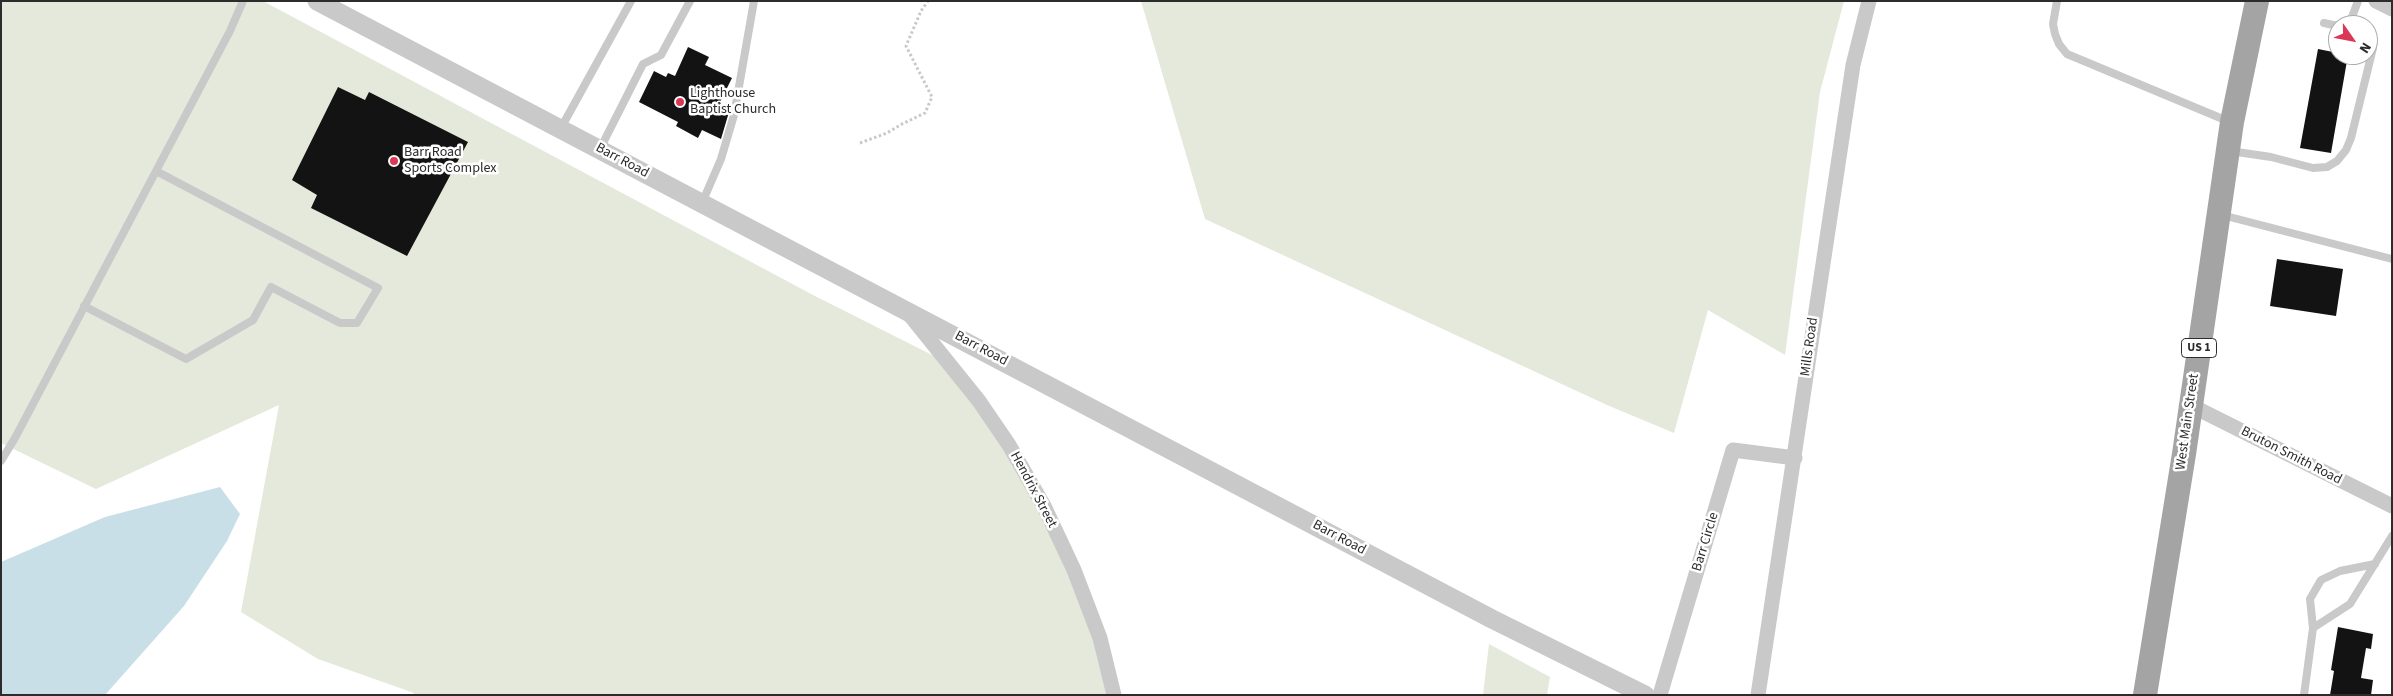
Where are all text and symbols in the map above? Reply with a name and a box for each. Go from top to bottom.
north arrow [2328,15,2378,65]
text: N [2354,38,2376,57]
place label: Lighthouse Baptist Church [690,86,776,118]
marker: Lighthouse Baptist Church [674,96,686,108]
street label: Barr Road [593,140,651,182]
place label: Barr Road Sports Complex [404,145,497,178]
marker: Barr Road Sports Complex [388,155,400,167]
street label: Mills Road [1798,316,1822,378]
street label: Barr Road [952,328,1010,370]
road number: US 1 [2182,338,2216,358]
street label: West Main Street [2173,373,2203,471]
street label: Bruton Smith Road [2238,423,2344,489]
street label: Hendrix Street [1006,449,1060,531]
street label: Barr Circle [1689,510,1723,574]
street label: Barr Road [1310,517,1368,559]

